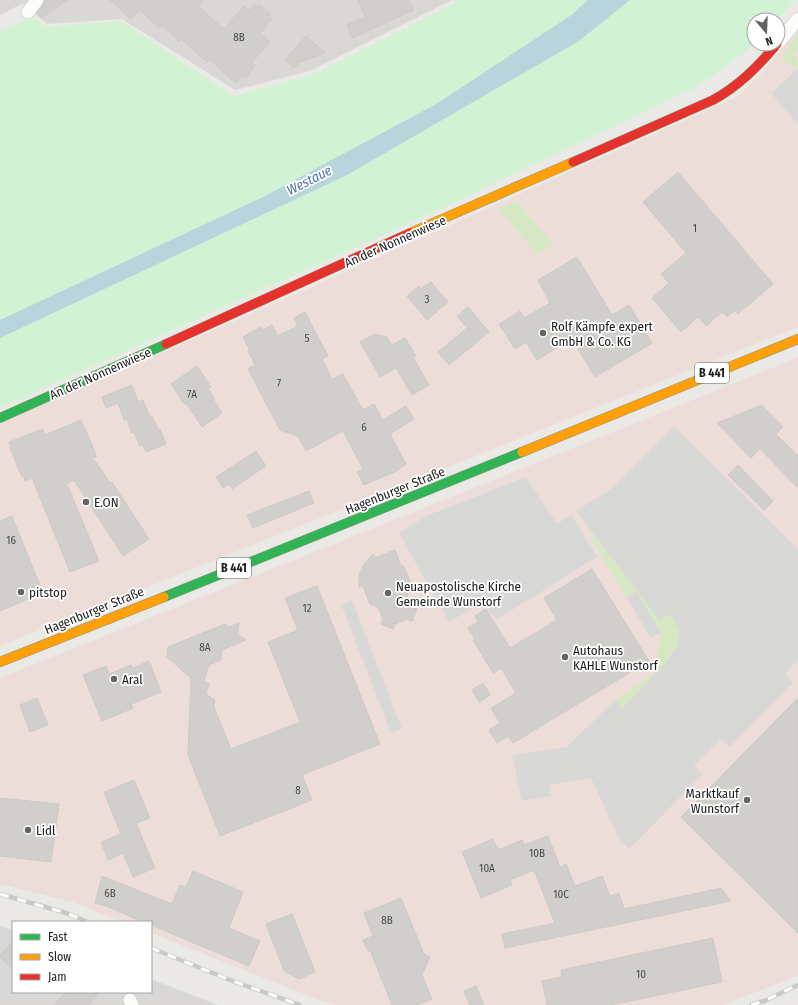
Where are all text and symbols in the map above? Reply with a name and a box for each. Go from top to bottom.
north arrow [746,12,786,52]
house number: 8B [233,31,245,44]
text: N [764,34,774,48]
water label: Westaue [284,162,335,199]
street label: An der Nonnenwiese [342,212,448,271]
house number: 1 [693,222,697,235]
house number: 3 [425,293,430,306]
place label: Rolf Kämpfe expert GmbH & Co. KG [551,319,653,349]
marker: Rolf Kämpfe expert GmbH & Co. KG [538,328,548,338]
house number: 5 [304,332,310,345]
street label: An der Nonnenwiese [47,344,153,403]
road number: B 441 [695,363,729,383]
house number: 7 [277,377,282,390]
house number: 7A [187,388,197,401]
house number: 6 [361,421,367,434]
street label: Hagenburger Straße [343,464,447,517]
place label: E.ON [94,495,119,510]
marker: E.ON [81,497,91,507]
house number: 16 [6,534,16,547]
road number: B 441 [217,558,251,578]
place label: Neuapostolische Kirche Gemeinde Wunstorf [396,579,521,609]
street label: Hagenburger Straße [42,584,146,637]
place label: pitstop [29,585,67,600]
marker: pitstop [16,587,26,597]
marker: Neuapostolische Kirche Gemeinde Wunstorf [383,588,393,598]
house number: 12 [302,602,312,615]
house number: 8A [199,641,211,654]
place label: Autohaus KAHLE Wunstorf [573,643,659,673]
marker: Autohaus KAHLE Wunstorf [560,652,570,662]
place label: Aral [122,672,143,687]
marker: Aral [109,674,119,684]
house number: 8 [295,784,301,797]
place label: Marktkauf Wunstorf [686,786,740,816]
marker: Marktkauf Wunstorf [742,795,752,805]
place label: Lidl [36,823,56,838]
marker: Lidl [23,825,33,835]
house number: 10B [529,847,545,860]
house number: 10A [479,862,495,875]
house number: 6B [104,887,116,900]
house number: 10C [553,888,569,901]
house number: 8B [381,914,393,927]
legend [12,921,152,993]
text: Fast [48,930,67,944]
text: Slow [48,950,71,964]
house number: 10 [636,968,646,981]
text: Jam [48,970,66,984]

